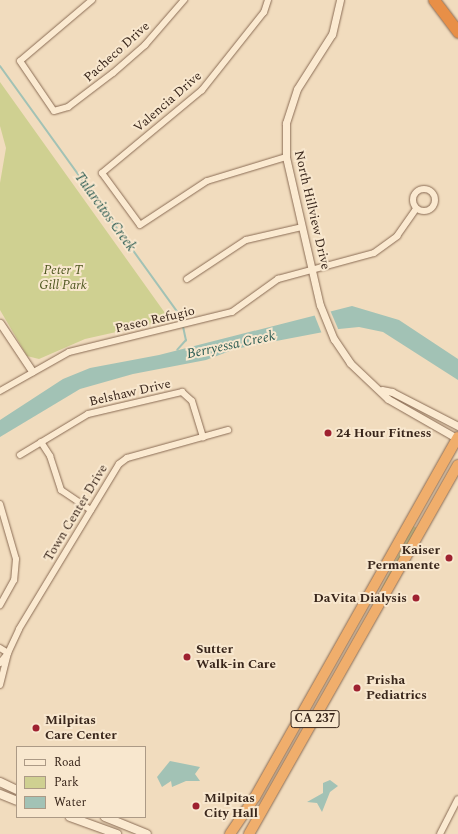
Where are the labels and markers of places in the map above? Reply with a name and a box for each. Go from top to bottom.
place label: 24 Hour Fitness [336,425,432,441]
marker: 24 Hour Fitness [323,428,333,438]
place label: Kaiser Permanente [367,543,440,574]
marker: Kaiser Permanente [443,552,455,564]
place label: DaVita Dialysis [313,590,407,606]
marker: DaVita Dialysis [410,592,422,604]
place label: Sutter Walk-in Care [196,642,276,673]
marker: Sutter Walk-in Care [181,651,193,663]
place label: Prisha Pediatrics [366,673,427,704]
marker: Prisha Pediatrics [351,682,363,694]
place label: Milpitas Care Center [45,713,117,744]
marker: Milpitas Care Center [30,722,42,734]
place label: Milpitas City Hall [204,791,258,822]
marker: Milpitas City Hall [191,801,201,811]

